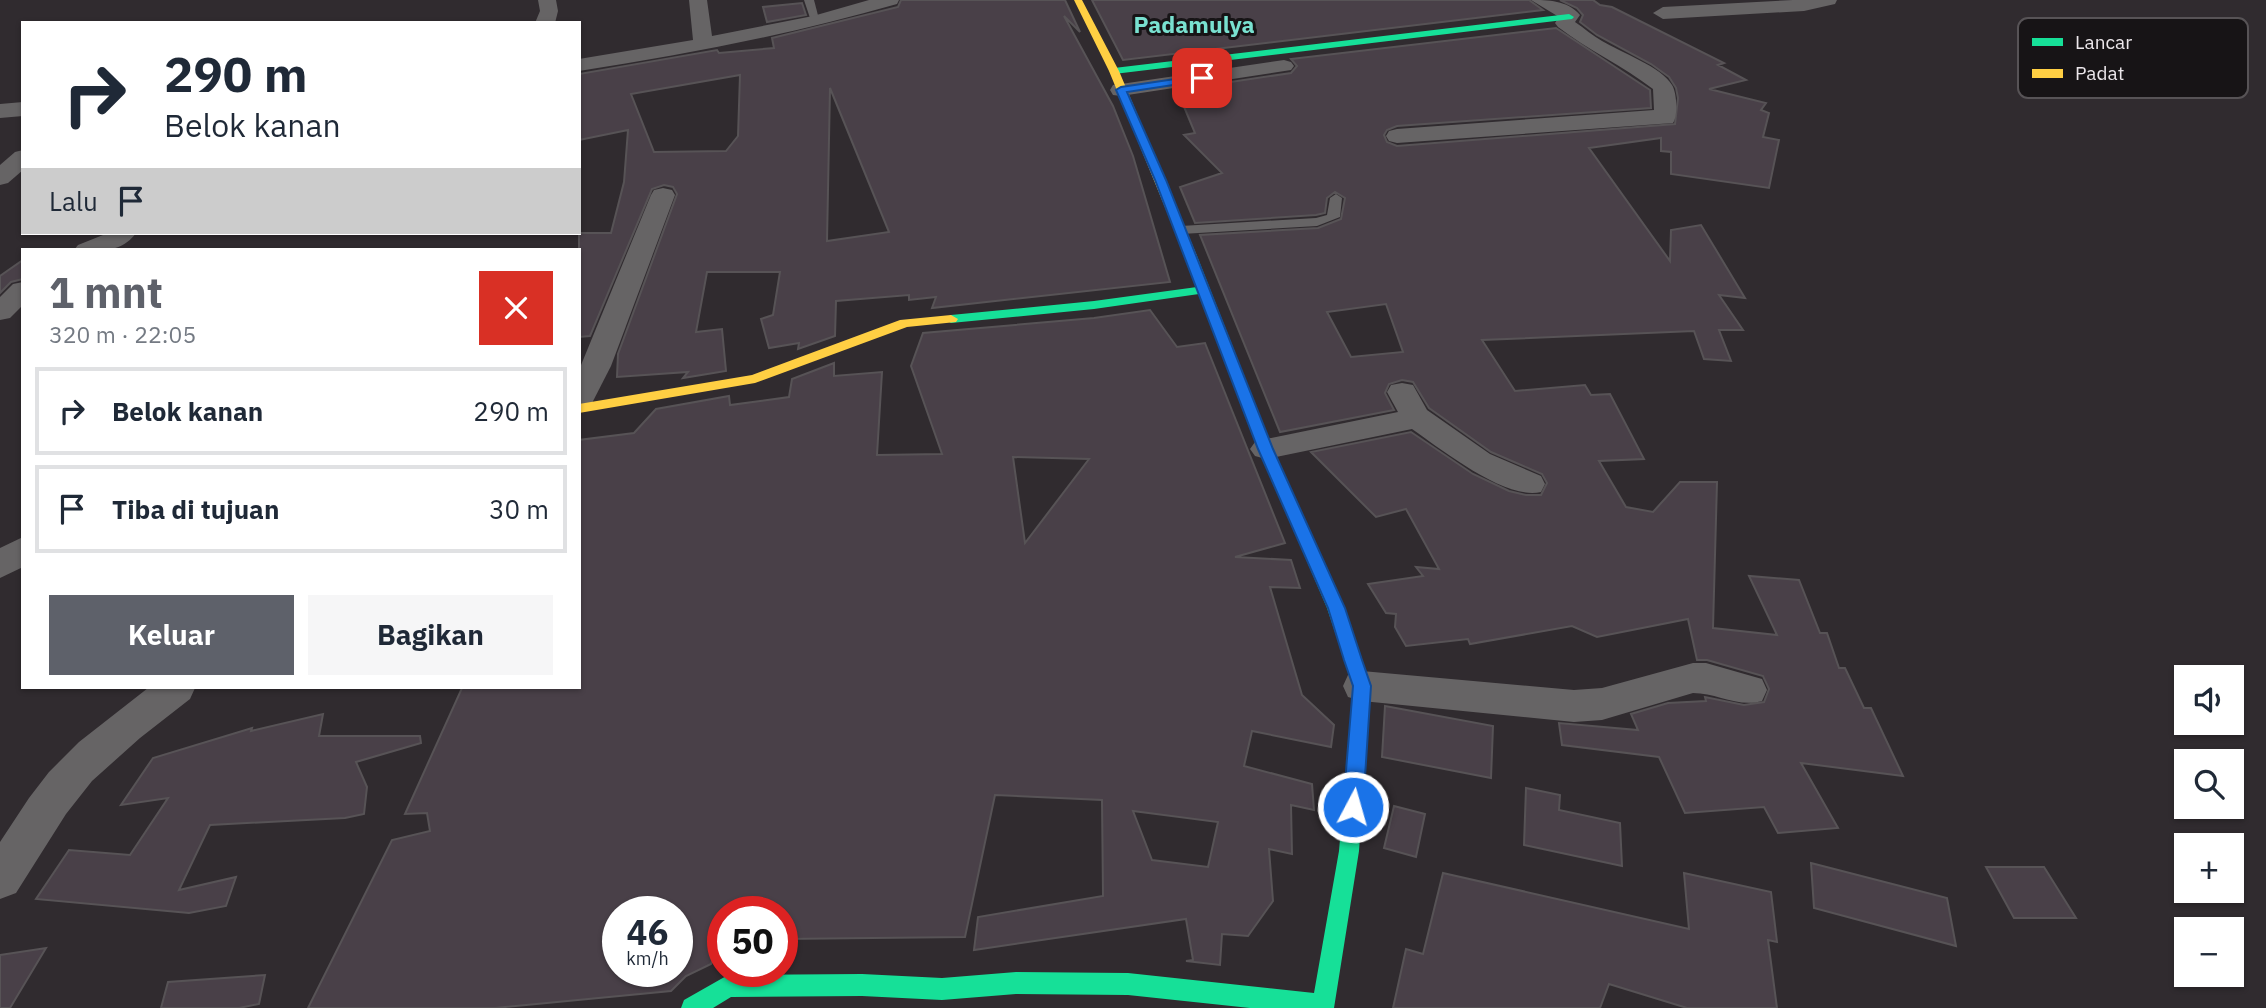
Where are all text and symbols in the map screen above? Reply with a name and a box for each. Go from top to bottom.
district label: Padamulya [1133,9,1255,39]
legend [2018,18,2248,98]
text: Lancar [2075,30,2132,54]
text: 290 m [164,42,308,105]
pin [1172,48,1232,108]
icon: right [49,49,140,140]
icon: arrive [1183,59,1221,97]
text: Padat [2075,61,2124,85]
text: Belok kanan [164,104,341,146]
icon: arrive [112,182,150,220]
text: Lalu [49,184,98,218]
text: 1 mnt [49,265,163,320]
button: close [479,271,553,345]
text: 320 m · 22:05 [49,319,196,349]
icon: right [53,392,91,430]
text: Belok kanan [112,394,263,428]
text: 290 m [473,394,549,428]
icon: arrive [53,490,91,528]
text: Tiba di tujuan [112,492,279,526]
text: 30 m [489,492,549,526]
button: Keluar [49,595,294,675]
button: Bagikan [308,595,553,675]
map controls [2174,665,2244,987]
button: sound [2174,665,2244,735]
button: search [2174,749,2244,819]
position arrow [1316,770,1390,844]
button: + [2174,833,2244,903]
speed limit sign: 50 [707,896,798,987]
text: 46 [626,909,669,955]
button: − [2174,917,2244,987]
text: km/h [626,947,669,970]

